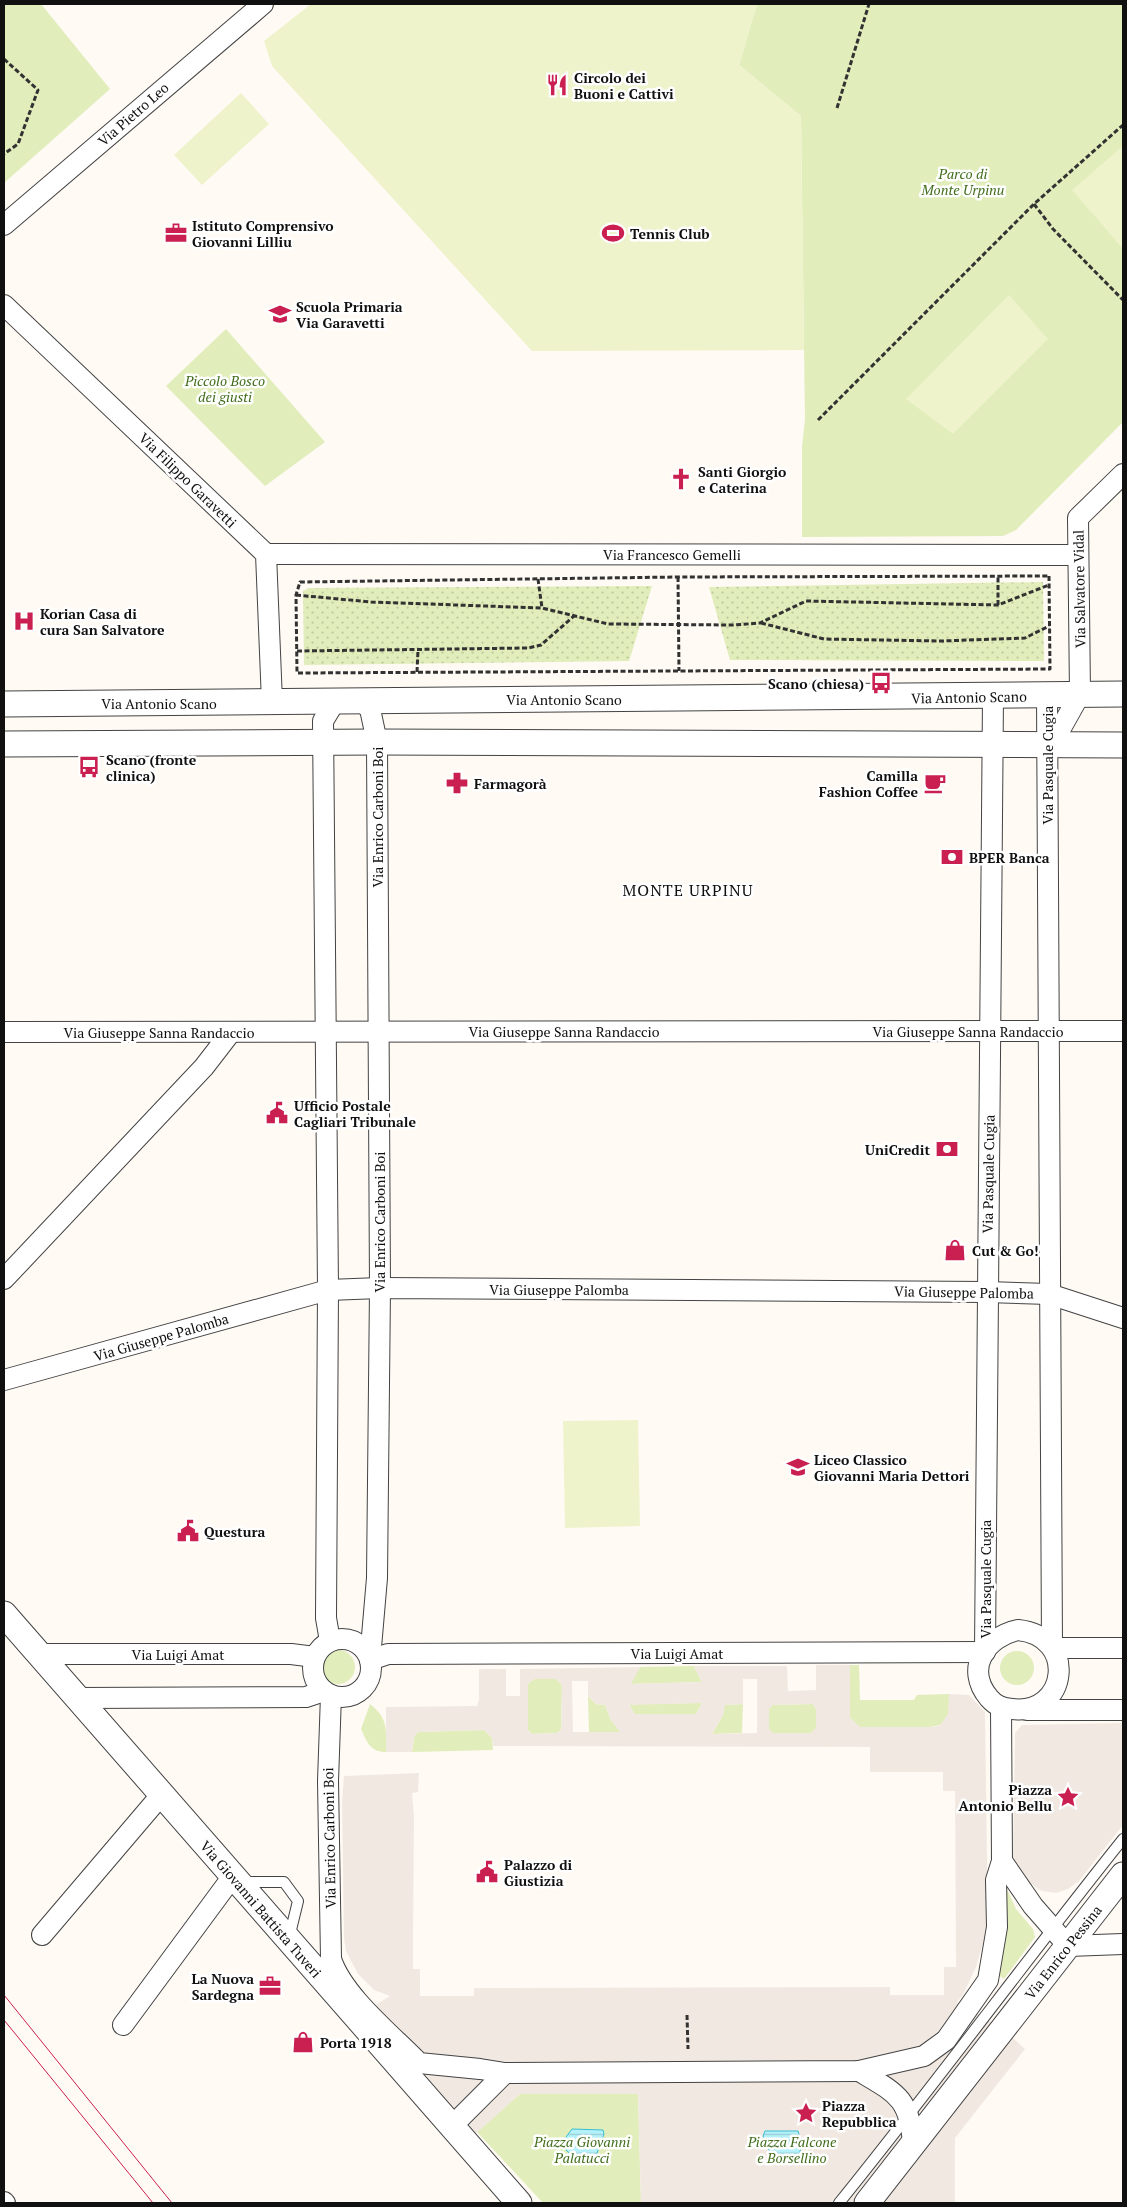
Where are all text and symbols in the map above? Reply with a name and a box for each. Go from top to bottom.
place label: Circolo dei Buoni e Cattivi [574,68,674,103]
restaurant icon: Circolo dei Buoni e Cattivi [544,72,570,98]
street label: Via Pietro Leo [94,78,173,150]
park label: Parco di Monte Urpinu [921,164,1004,199]
place label: Istituto Comprensivo Giovanni Lilliu [192,216,334,251]
office icon: Istituto Comprensivo Giovanni Lilliu [163,220,189,246]
sports icon: Tennis Club [600,220,626,246]
place label: Tennis Club [630,224,710,243]
place label: Scuola Primaria Via Garavetti [296,297,403,332]
school or university icon: Scuola Primaria Via Garavetti [267,301,293,327]
park label: Piccolo Bosco dei giusti [184,371,265,406]
street label: Via Filippo Garavetti [135,428,241,532]
place label: Santi Giorgio e Caterina [698,462,786,497]
church icon: Santi Giorgio e Caterina [668,466,694,492]
street label: Via Salvatore Vidal [1068,530,1090,648]
street label: Via Francesco Gemelli [603,545,741,564]
place label: Korian Casa di cura San Salvatore [40,604,165,639]
hospital icon: Korian Casa di cura San Salvatore [11,608,37,634]
bus stop icon: Scano (chiesa) [868,670,894,696]
place label: Scano (chiesa) [768,674,864,693]
street label: Via Antonio Scano [911,686,1027,708]
street label: Via Antonio Scano [506,690,622,709]
street label: Via Antonio Scano [101,694,217,713]
street label: Via Pasquale Cugia [1038,706,1057,824]
street label: Via Enrico Carboni Boi [368,746,387,888]
place label: Scano (fronte clinica) [106,750,197,785]
bus stop icon: Scano (fronte clinica) [76,754,102,780]
place label: Camilla Fashion Coffee [819,766,918,801]
pharmacy icon: Farmagorà [444,770,470,796]
cafe icon: Camilla Fashion Coffee [922,770,948,796]
place label: Farmagorà [474,774,547,793]
bank icon: BPER Banca [939,844,965,870]
place label: BPER Banca [969,848,1050,867]
district label: MONTE URPINU [622,879,754,901]
street label: Via Giuseppe Sanna Randaccio [468,1022,660,1041]
street label: Via Giuseppe Sanna Randaccio [872,1022,1064,1041]
street label: Via Giuseppe Sanna Randaccio [63,1023,255,1042]
place label: Ufficio Postale Cagliari Tribunale [294,1096,416,1131]
public building icon: Ufficio Postale Cagliari Tribunale [264,1100,290,1126]
street label: Via Pasquale Cugia [977,1114,999,1234]
bank icon: UniCredit [934,1136,960,1162]
place label: UniCredit [865,1140,930,1159]
street label: Via Enrico Carboni Boi [370,1151,389,1293]
shop icon: Cut & Go! [942,1237,968,1263]
place label: Cut & Go! [972,1241,1039,1260]
street label: Via Giuseppe Palomba [489,1280,629,1299]
street label: Via Giuseppe Palomba [894,1281,1034,1303]
street label: Via Giuseppe Palomba [91,1309,231,1365]
place label: Liceo Classico Giovanni Maria Dettori [814,1450,970,1485]
school or university icon: Liceo Classico Giovanni Maria Dettori [785,1454,811,1480]
public building icon: Questura [175,1518,201,1544]
street label: Via Pasquale Cugia [976,1520,995,1638]
place label: Questura [204,1522,265,1541]
street label: Via Luigi Amat [631,1644,724,1663]
street label: Via Luigi Amat [132,1645,225,1664]
street label: Via Enrico Carboni Boi [318,1767,340,1909]
place label: Piazza Antonio Bellu [959,1780,1052,1815]
place icon: Piazza Antonio Bellu [1055,1784,1081,1810]
street label: Via Giovanni Battista Tuveri [196,1836,326,1982]
place label: Palazzo di Giustizia [504,1855,573,1890]
public building icon: Palazzo di Giustizia [474,1859,500,1885]
street label: Via Enrico Pessina [1020,1901,1106,2003]
place label: La Nuova Sardegna [191,1969,254,2004]
office icon: La Nuova Sardegna [257,1973,283,1999]
shop icon: Porta 1918 [290,2029,316,2055]
place label: Porta 1918 [320,2033,392,2052]
place label: Piazza Repubblica [822,2096,897,2131]
place icon: Piazza Repubblica [793,2100,819,2126]
park label: Piazza Giovanni Palatucci [533,2132,630,2167]
park label: Piazza Falcone e Borsellino [747,2132,837,2167]

